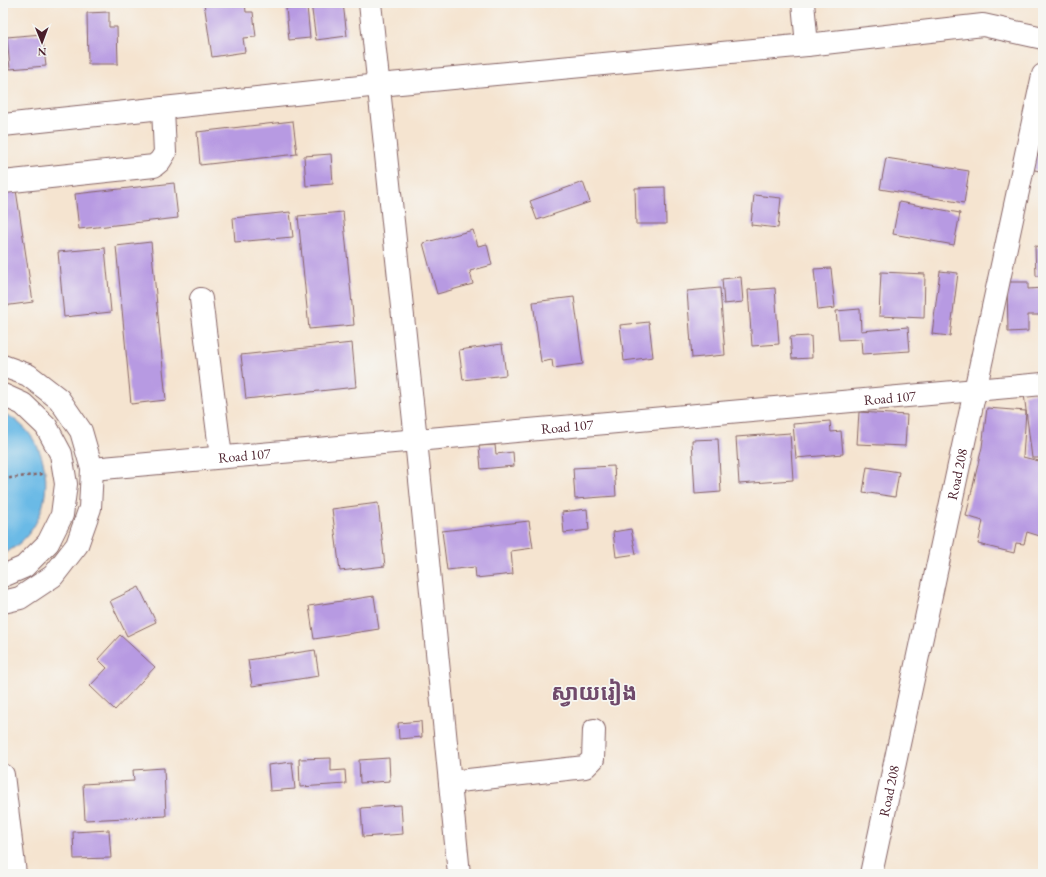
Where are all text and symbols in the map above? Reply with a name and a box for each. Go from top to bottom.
north arrow [22,22,62,62]
text: N [38,45,47,59]
street label: Road 107 [863,386,917,409]
street label: Road 107 [540,415,594,438]
street label: Road 107 [218,444,272,467]
street label: Road 208 [943,446,971,502]
district label: ស្វាយរៀង [551,678,637,707]
street label: Road 208 [875,763,903,818]

